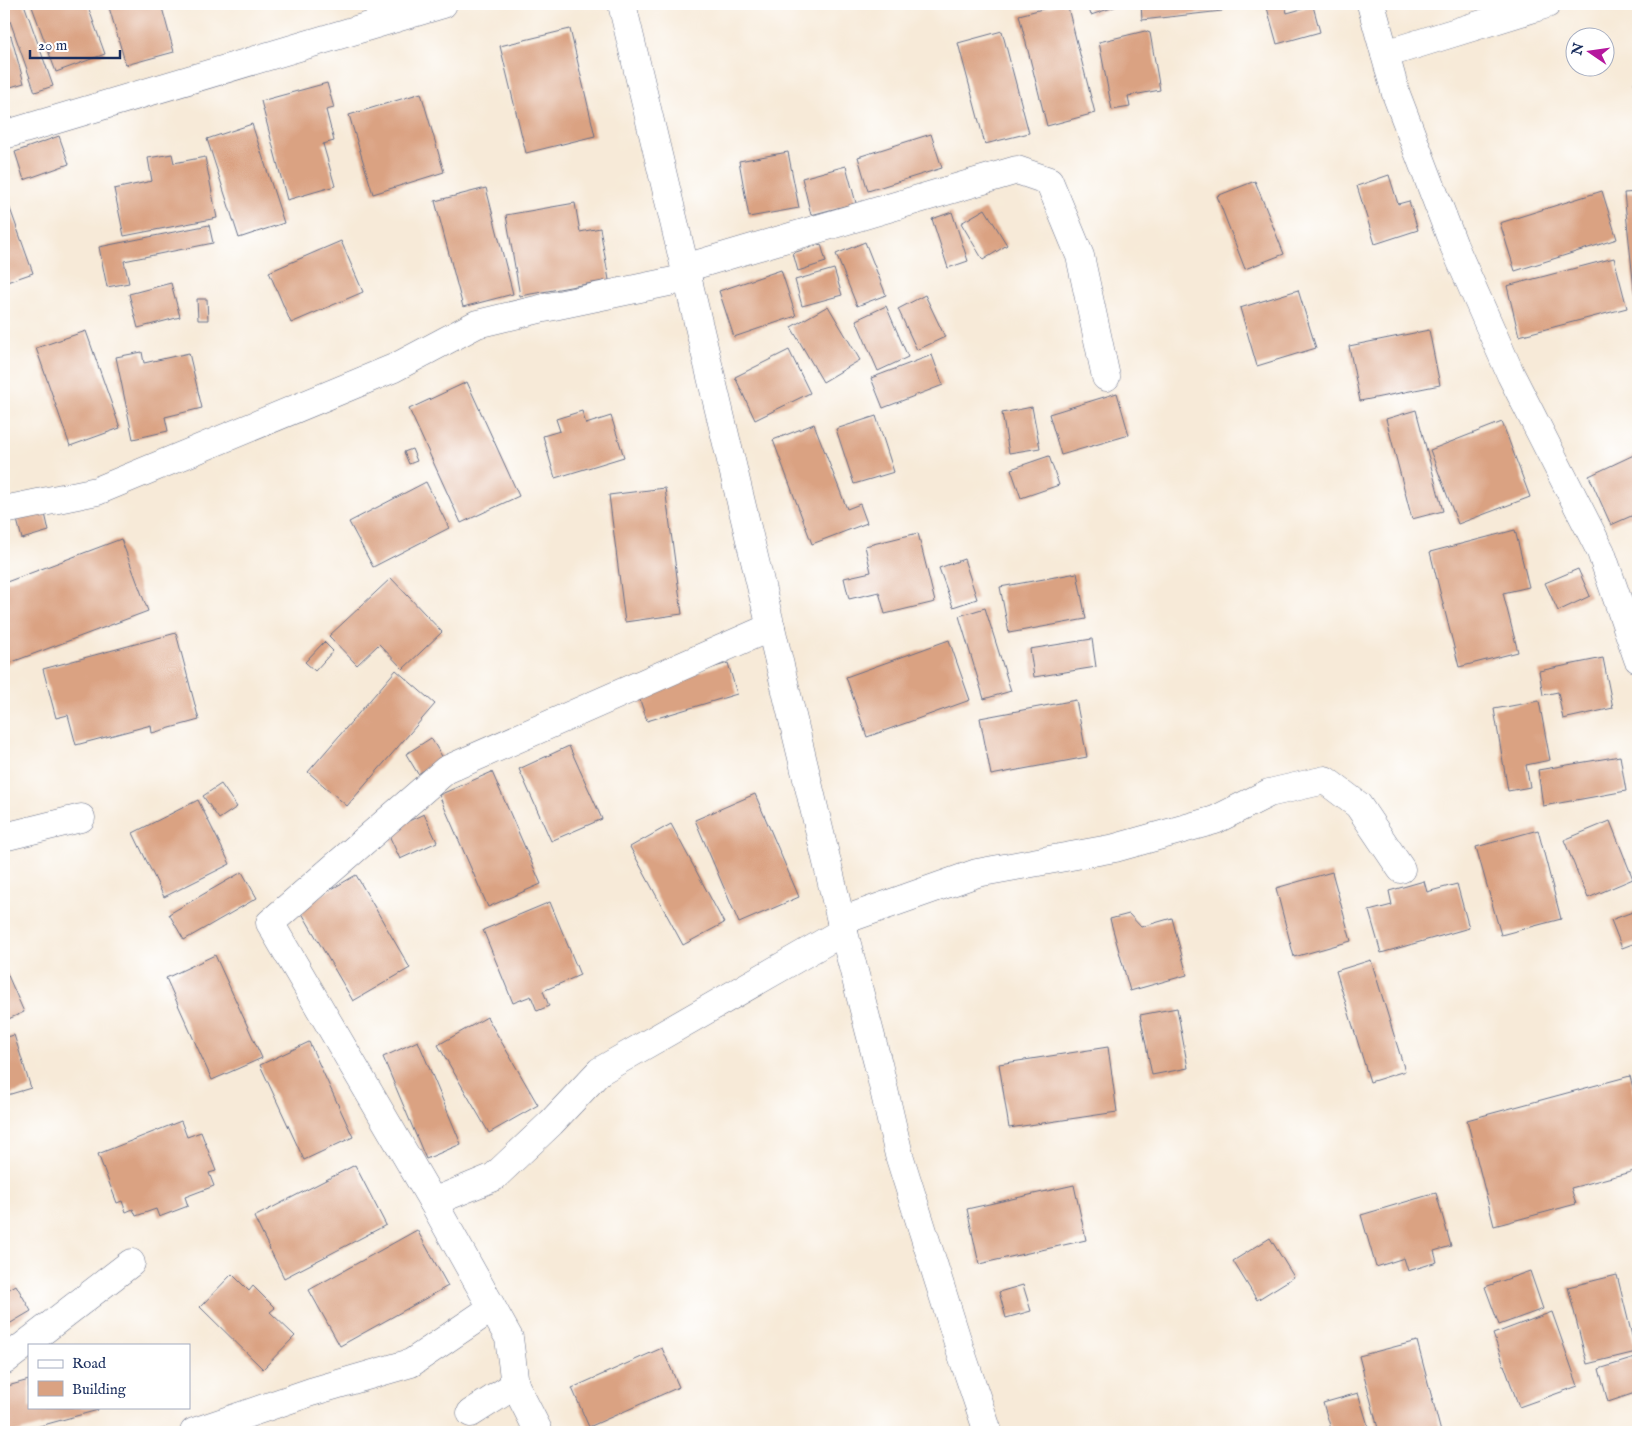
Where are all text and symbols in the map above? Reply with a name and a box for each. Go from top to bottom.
scale bar [30,28,120,60]
north arrow [1564,28,1614,78]
text: 20 m [38,36,68,55]
text: N [1568,41,1588,58]
legend [28,1344,190,1408]
text: Road [72,1354,107,1373]
text: Building [72,1380,127,1399]

